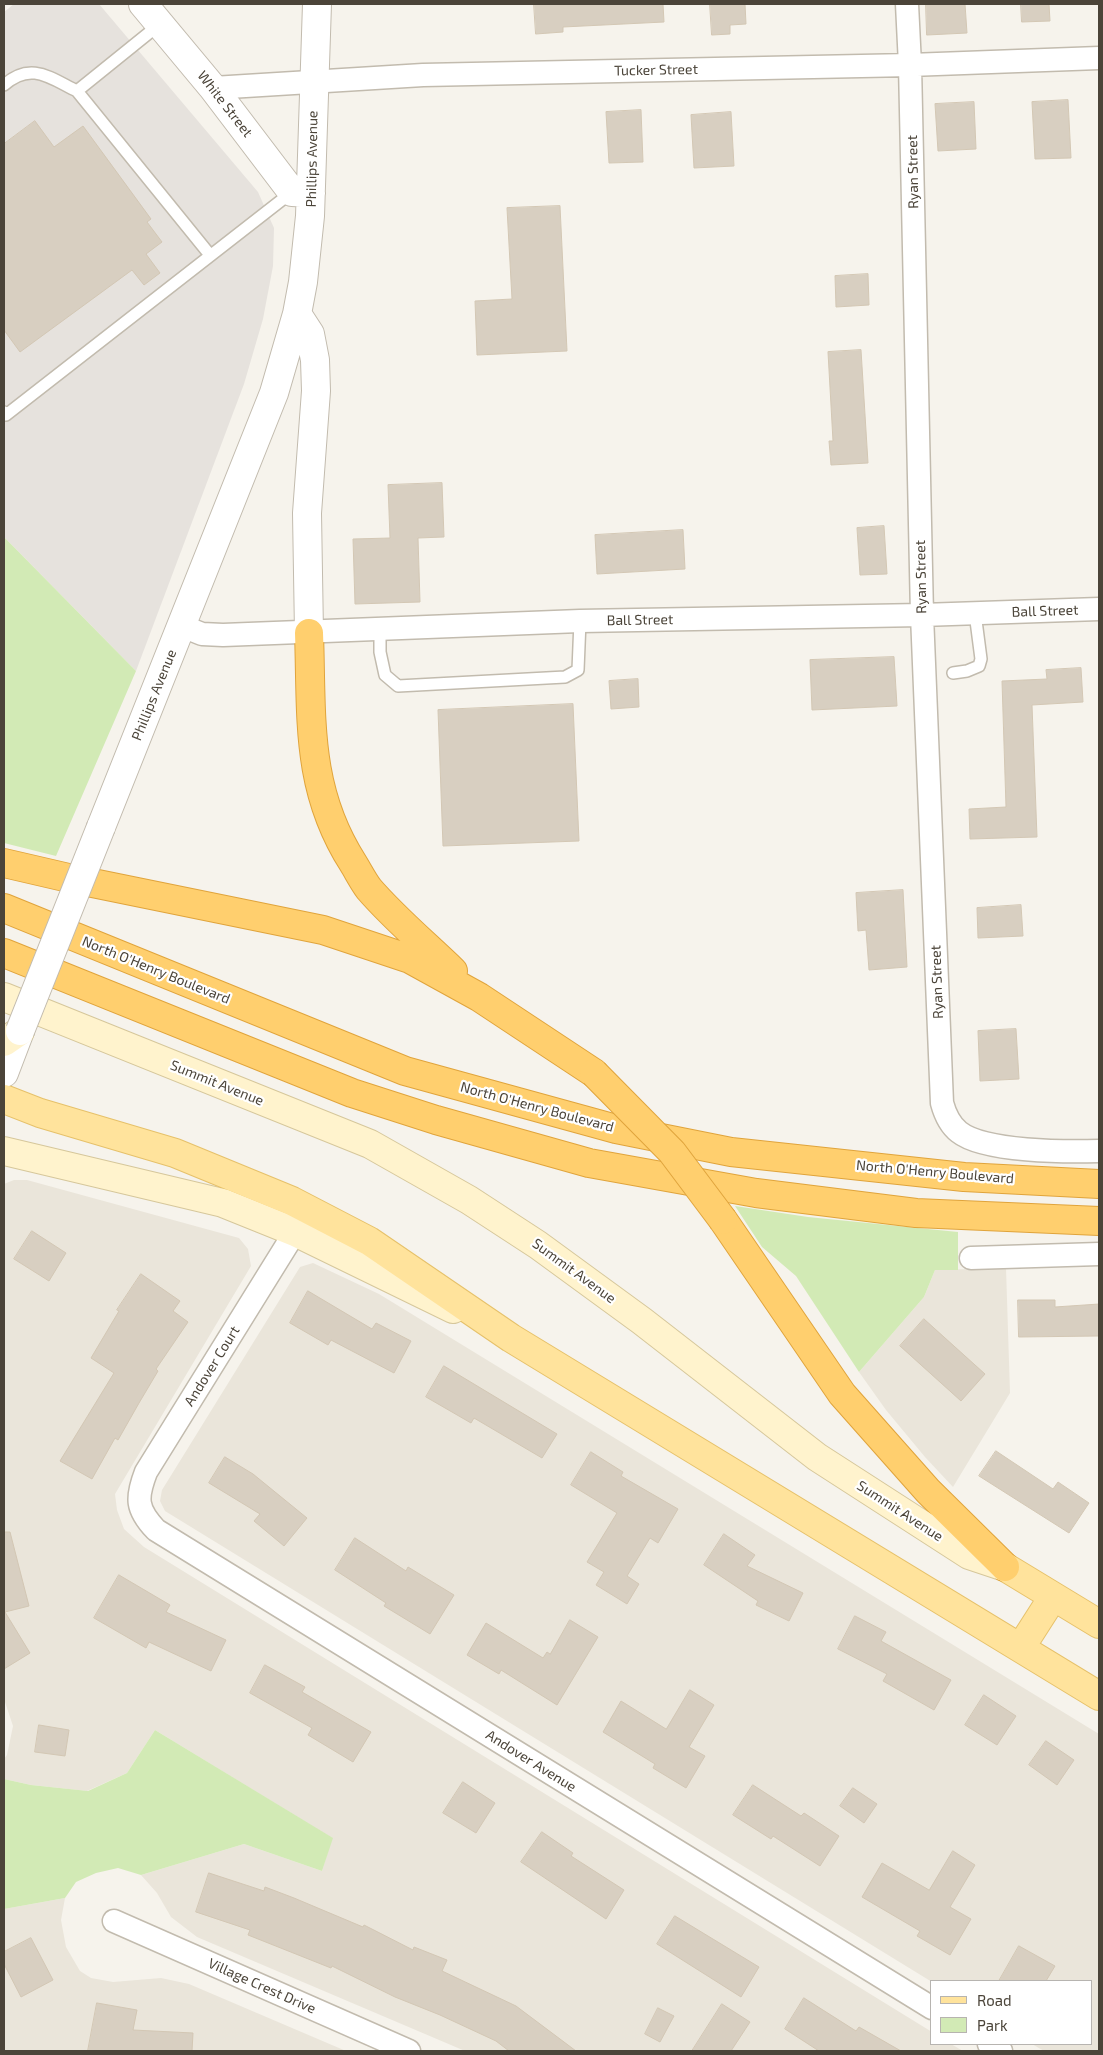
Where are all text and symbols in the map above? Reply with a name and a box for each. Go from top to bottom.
street label: Tucker Street [614,61,698,79]
street label: White Street [194,67,256,141]
street label: Phillips Avenue [303,110,321,208]
street label: Ryan Street [904,135,922,209]
street label: Ryan Street [912,540,930,614]
street label: Ball Street [1011,601,1079,621]
street label: Ball Street [607,611,673,629]
street label: Phillips Avenue [128,647,180,743]
street label: North O'Henry Boulevard [80,933,232,1007]
street label: Ryan Street [927,945,947,1019]
street label: Summit Avenue [168,1057,266,1109]
street label: North O'Henry Boulevard [458,1078,616,1136]
street label: North O'Henry Boulevard [855,1157,1015,1187]
street label: Summit Avenue [529,1235,619,1307]
street label: Andover Court [181,1323,243,1409]
street label: Summit Avenue [854,1477,946,1545]
street label: Andover Avenue [483,1727,579,1795]
street label: Village Crest Drive [206,1955,318,2017]
legend [930,1980,1093,2045]
text: Road [977,1991,1012,2009]
text: Park [977,2016,1008,2034]

